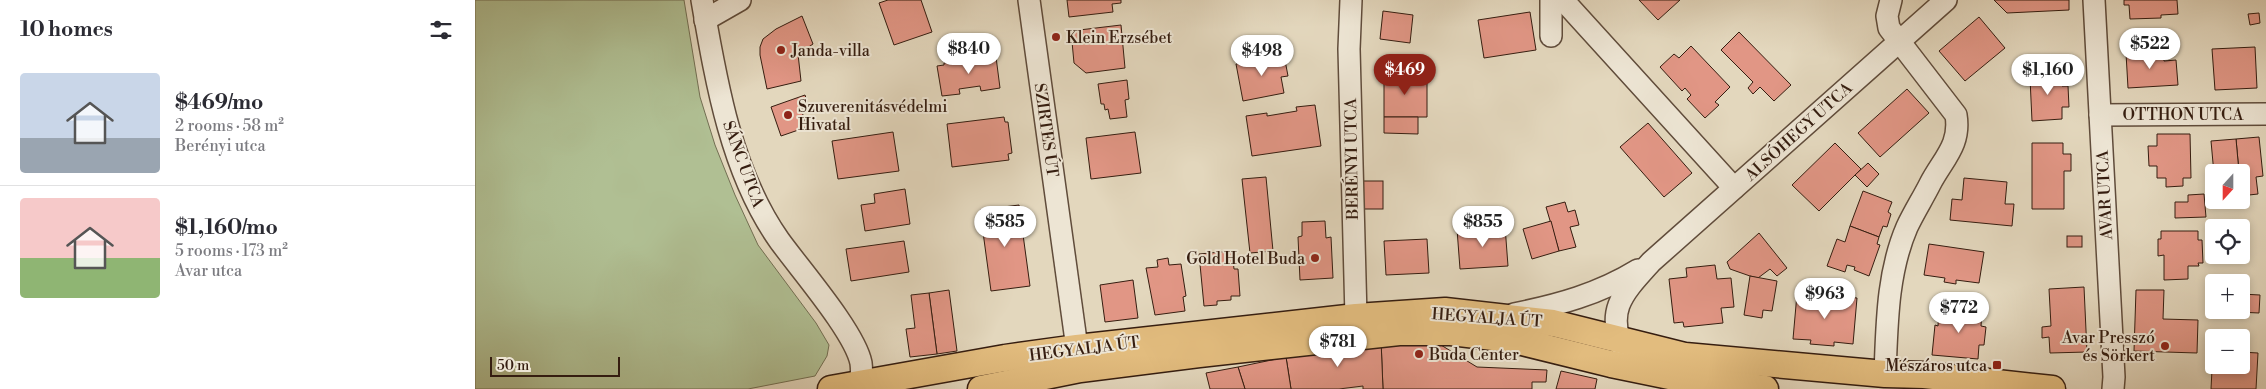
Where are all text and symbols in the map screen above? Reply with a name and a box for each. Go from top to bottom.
icon: filters [427,16,455,44]
text: 10 homes [20,17,113,43]
place label: Klein Erzsébet [1066,28,1173,48]
pin: $522 [2120,28,2180,70]
marker: Klein Erzsébet [1050,31,1062,43]
pin: $840 [939,32,999,75]
pin: $498 [1232,34,1292,77]
text: $522 [2130,34,2170,54]
text: $840 [948,39,990,59]
place label: Janda-villa [790,41,871,61]
text: $498 [1242,41,1282,61]
marker: Janda-villa [775,44,787,56]
pin: $469 [1375,54,1435,96]
pin: $1,160 [2007,54,2089,96]
text: $469 [1385,60,1425,80]
text: $1,160 [2022,60,2074,80]
street label: ALSÓHEGY UTCA [1739,76,1857,186]
street label: SZIRTES ÚT [1030,82,1064,178]
text: $469/mo [175,90,263,116]
icon: home [60,93,120,153]
place label: Szuverenitásvédelmi Hivatal [798,97,948,135]
street label: BERÉNYI UTCA [1339,97,1363,221]
street label: OTTHON UTCA [2123,105,2244,125]
marker: Szuverenitásvédelmi Hivatal [782,109,794,121]
text: 2 rooms · 58 m² [175,116,284,136]
street label: SÁNC UTCA [718,117,770,212]
text: Berényi utca [175,136,266,156]
street label: AVAR UTCA [2093,149,2117,241]
north arrow [2205,164,2250,209]
map controls [2205,164,2250,374]
pin: $585 [975,206,1035,248]
pin: $855 [1453,206,1513,248]
text: $585 [985,212,1025,232]
text: $855 [1463,212,1503,232]
text: $1,160/mo [175,215,278,241]
icon: home [60,218,120,278]
button: locate [2205,219,2250,264]
text: 5 rooms · 173 m² [175,241,288,261]
place label: Gold Hotel Buda [1186,249,1306,269]
marker: Gold Hotel Buda [1309,252,1321,264]
text: Avar utca [175,261,242,281]
button: + [2205,274,2250,319]
pin: $963 [1795,278,1855,320]
text: $963 [1805,284,1845,304]
pin: $772 [1929,292,1989,334]
text: $772 [1940,298,1978,318]
street label: HEGYALJA ÚT [1431,302,1543,332]
pin: $781 [1308,326,1368,368]
place label: Avar Presszó és Sörkert [2061,328,2155,366]
button: − [2205,329,2250,374]
street label: HEGYALJA ÚT [1028,330,1140,366]
text: $781 [1320,332,1356,352]
marker: Avar Presszó és Sörkert [2159,340,2171,352]
place label: Buda Center [1428,345,1519,365]
marker: Buda Center [1413,348,1425,360]
scale bar [490,354,620,377]
place label: Mészáros utca [1885,356,1988,376]
text: 50 m [497,357,529,375]
marker: Mészáros utca [1991,359,2003,371]

